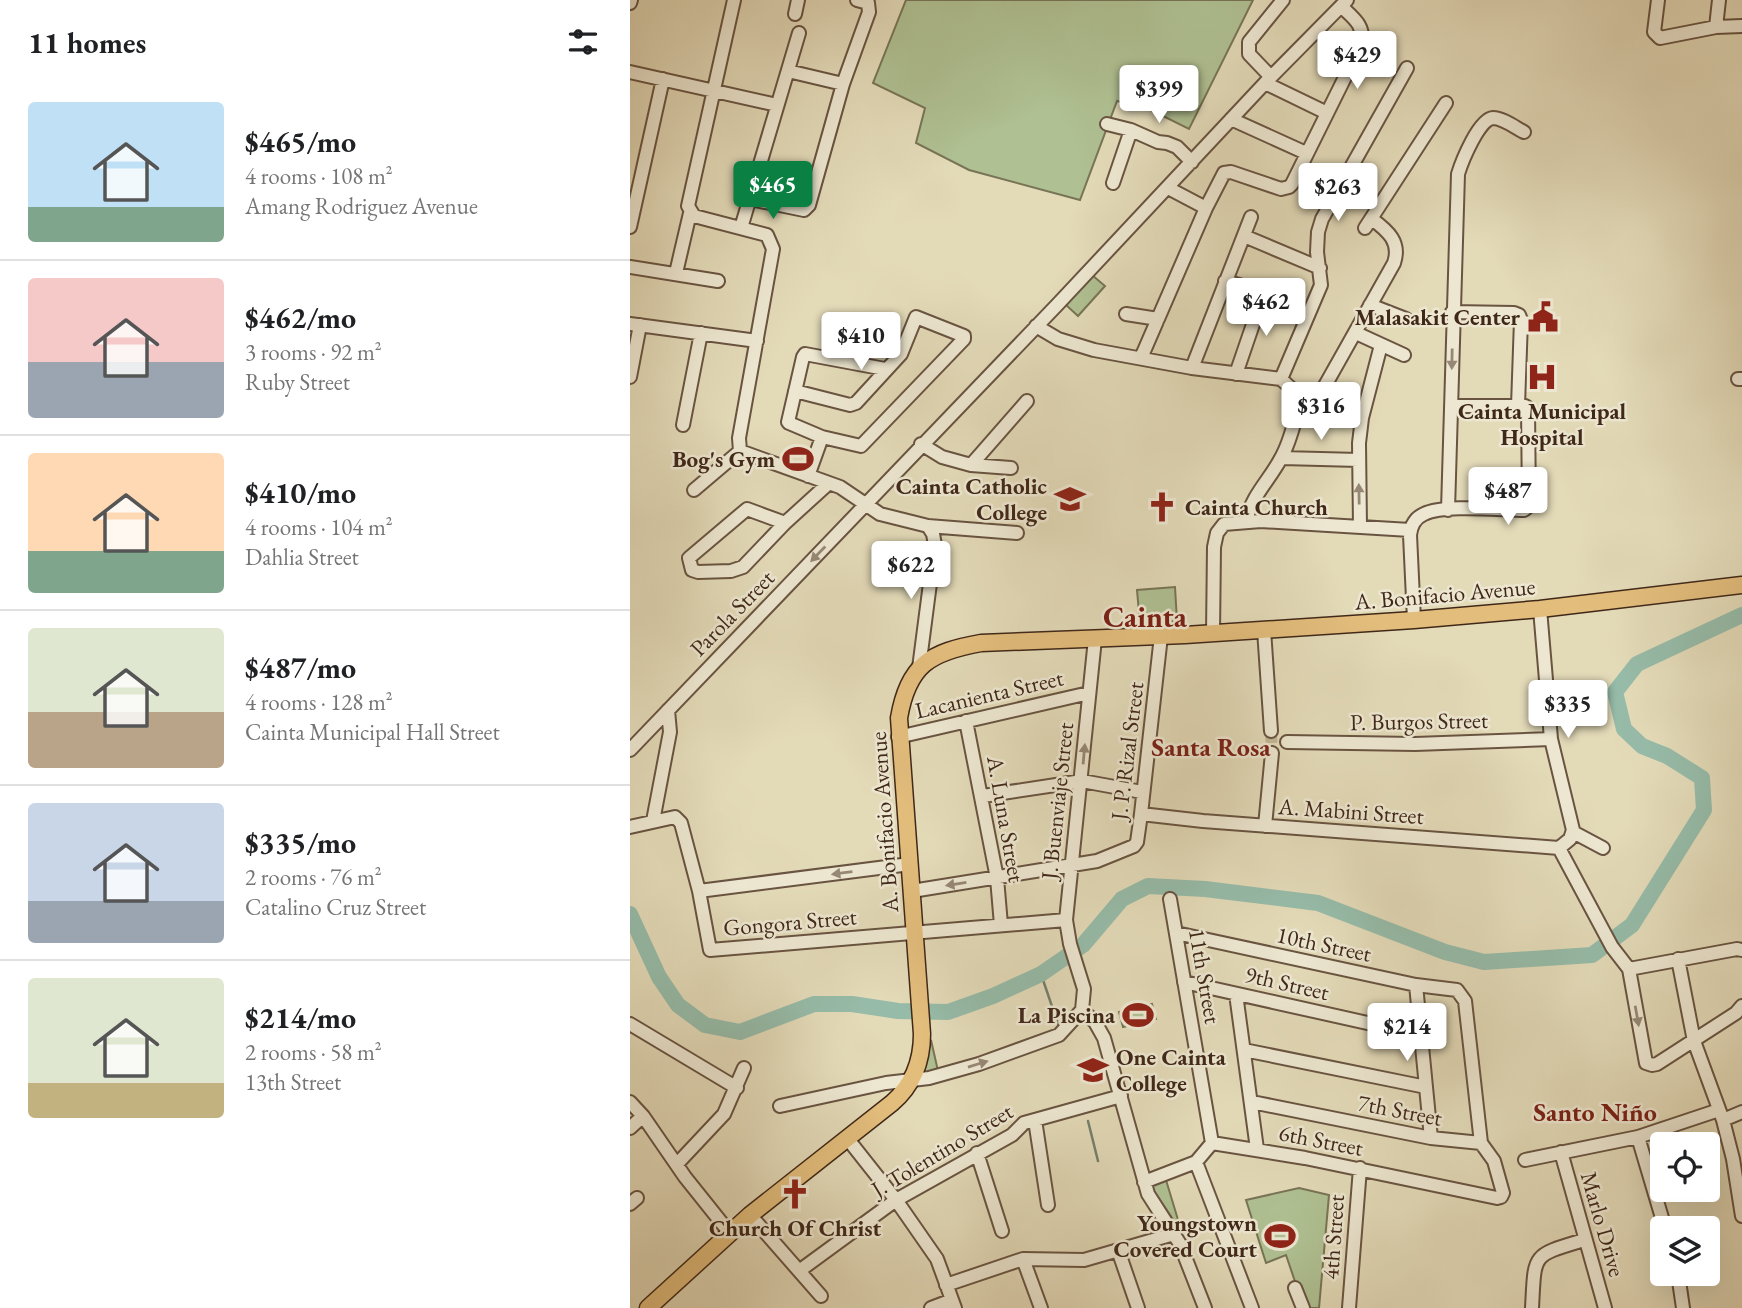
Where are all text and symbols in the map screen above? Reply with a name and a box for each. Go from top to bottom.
text: 11 homes [28,23,146,62]
icon: filters [564,23,602,61]
pin: $429 [1316,32,1398,91]
text: $429 [1333,39,1381,69]
pin: $399 [1118,66,1200,125]
text: $399 [1135,73,1183,103]
text: $465/mo [245,122,356,161]
icon: home [84,130,168,214]
text: 4 rooms · 108 m² [245,161,393,191]
pin: $465 [732,162,814,221]
pin: $263 [1297,164,1379,223]
text: $465 [749,169,797,199]
text: $263 [1314,171,1362,201]
text: Amang Rodriguez Avenue [245,191,478,221]
pin: $462 [1225,278,1307,338]
text: $462 [1242,286,1290,316]
text: $462/mo [245,298,356,337]
public building icon: Malasakit Center [1526,300,1560,334]
place label: Malasakit Center [1355,302,1520,332]
icon: home [84,306,168,390]
pin: $410 [820,312,902,372]
text: $410 [837,320,885,350]
text: 3 rooms · 92 m² [245,337,382,367]
one-way arrow [1446,348,1457,370]
hospital icon: Cainta Municipal Hospital [1525,360,1559,394]
text: Ruby Street [245,367,350,397]
pin: $316 [1280,382,1362,442]
text: $316 [1297,390,1345,420]
place label: Cainta Municipal Hospital [1458,396,1627,452]
sports icon: Bog's Gym [781,442,815,476]
place label: Bog's Gym [672,444,775,474]
pin: $487 [1467,468,1549,527]
place label: Cainta Catholic College [896,471,1048,527]
text: $410/mo [245,473,356,512]
text: $487 [1484,475,1532,505]
icon: home [84,481,168,565]
school or university icon: Cainta Catholic College [1053,482,1087,516]
one-way arrow [1354,483,1365,505]
church icon: Cainta Church [1145,490,1179,524]
place label: Cainta Church [1185,492,1328,522]
text: 4 rooms · 104 m² [245,512,393,542]
text: Dahlia Street [245,542,359,572]
pin: $622 [870,542,952,601]
one-way arrow [809,546,826,563]
text: $622 [887,549,935,579]
street label: Parola Street [683,563,781,663]
street label: A. Bonifacio Avenue [1352,571,1537,617]
district label: Cainta [1103,597,1188,636]
text: $487/mo [245,648,356,687]
icon: home [84,656,168,740]
street label: Lacanienta Street [912,662,1067,726]
street label: J. P. Rizal Street [1103,679,1150,824]
pin: $335 [1527,680,1609,740]
text: 4 rooms · 128 m² [245,687,393,717]
text: $335 [1544,688,1592,718]
street label: P. Burgos Street [1350,705,1489,737]
text: Cainta Municipal Hall Street [245,717,500,747]
street label: J. Buenviaje Street [1034,720,1080,883]
street label: A. Bonifacio Avenue [863,730,905,915]
district label: Santa Rosa [1151,730,1271,764]
one-way arrow [1079,743,1090,765]
street label: A. Luna Street [980,752,1032,885]
street label: A. Mabini Street [1276,791,1425,831]
text: $335/mo [245,823,356,862]
icon: home [84,831,168,915]
text: 2 rooms · 76 m² [245,862,382,892]
one-way arrow [831,867,853,878]
one-way arrow [945,879,967,890]
text: Catalino Cruz Street [245,892,426,922]
street label: Gongora Street [722,901,859,943]
street label: 10th Street [1274,919,1375,969]
street label: 11th Street [1182,926,1228,1027]
street label: 9th Street [1242,959,1333,1007]
text: $214/mo [245,998,356,1037]
sports icon: La Piscina [1121,998,1155,1032]
place label: La Piscina [1018,1000,1116,1030]
pin: $214 [1366,1004,1448,1063]
one-way arrow [1632,1005,1643,1027]
icon: home [84,1006,168,1090]
text: $214 [1383,1011,1431,1041]
text: 2 rooms · 58 m² [245,1037,382,1067]
place label: One Cainta College [1116,1042,1227,1098]
school or university icon: One Cainta College [1076,1053,1110,1087]
one-way arrow [968,1058,989,1068]
text: 13th Street [245,1067,341,1097]
street label: 7th Street [1355,1087,1445,1133]
district label: Santo Niño [1533,1095,1657,1129]
street label: J. Tolentino Street [864,1096,1019,1205]
street label: 6th Street [1276,1117,1366,1163]
map controls [1650,1132,1720,1286]
button: locate [1650,1132,1720,1202]
street label: Marlo Drive [1574,1168,1632,1280]
church icon: Church Of Christ [778,1177,812,1211]
street label: 4th Street [1315,1193,1351,1281]
place label: Youngstown Covered Court [1114,1208,1257,1264]
place label: Church Of Christ [709,1213,881,1243]
button: layers [1650,1216,1720,1286]
sports icon: Youngstown Covered Court [1263,1219,1297,1253]

